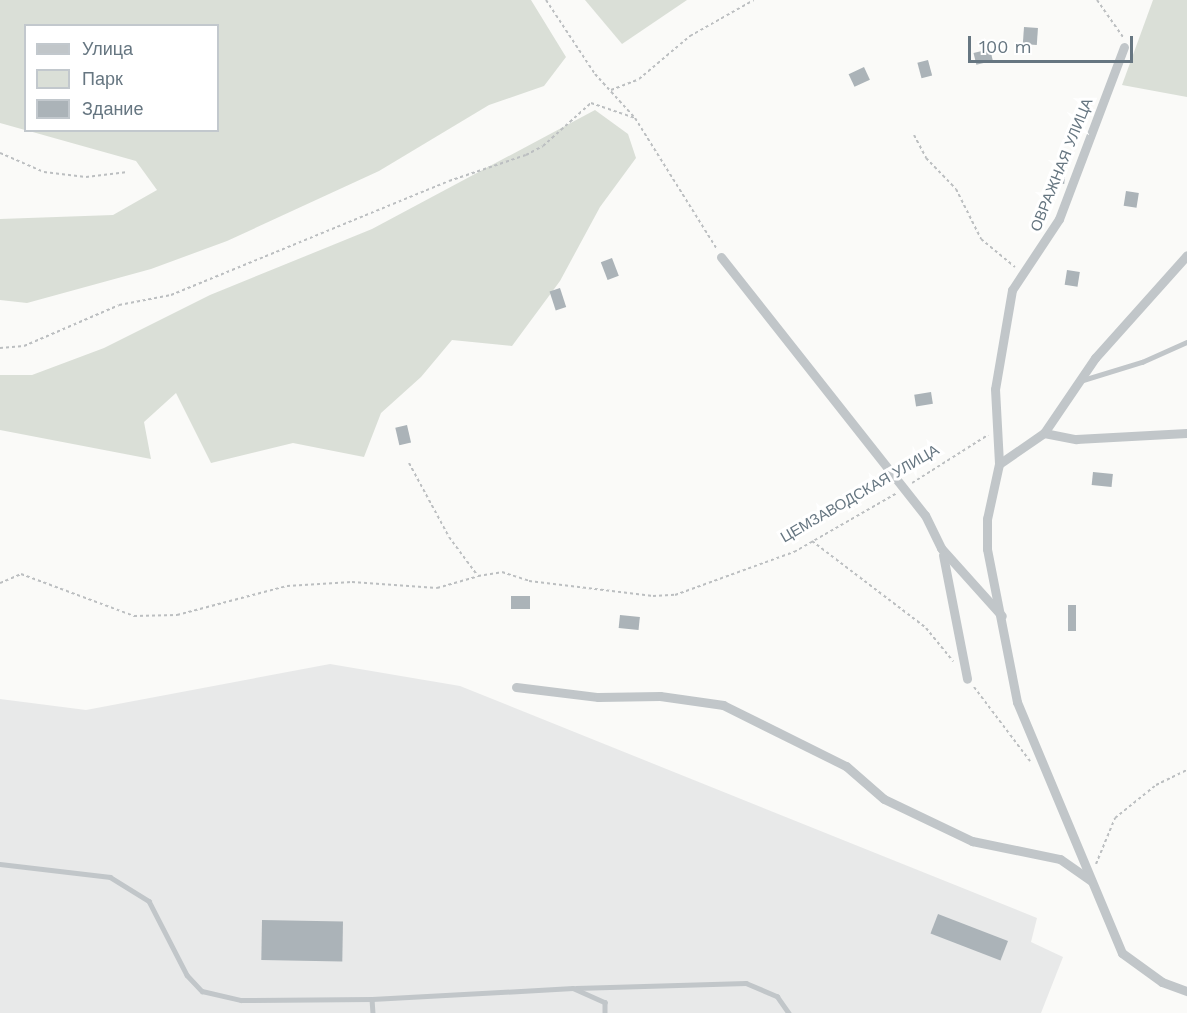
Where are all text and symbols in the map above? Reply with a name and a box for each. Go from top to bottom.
legend [24,24,219,132]
scale bar [971,24,1136,62]
text: 100 m [979,36,1032,57]
text: Улица [82,38,133,59]
text: Парк [82,68,123,89]
street label: ОВРАЖНАЯ УЛИЦА [1027,96,1097,234]
text: Здание [82,98,143,119]
street label: ЦЕМЗАВОДСКАЯ УЛИЦА [778,441,942,547]

